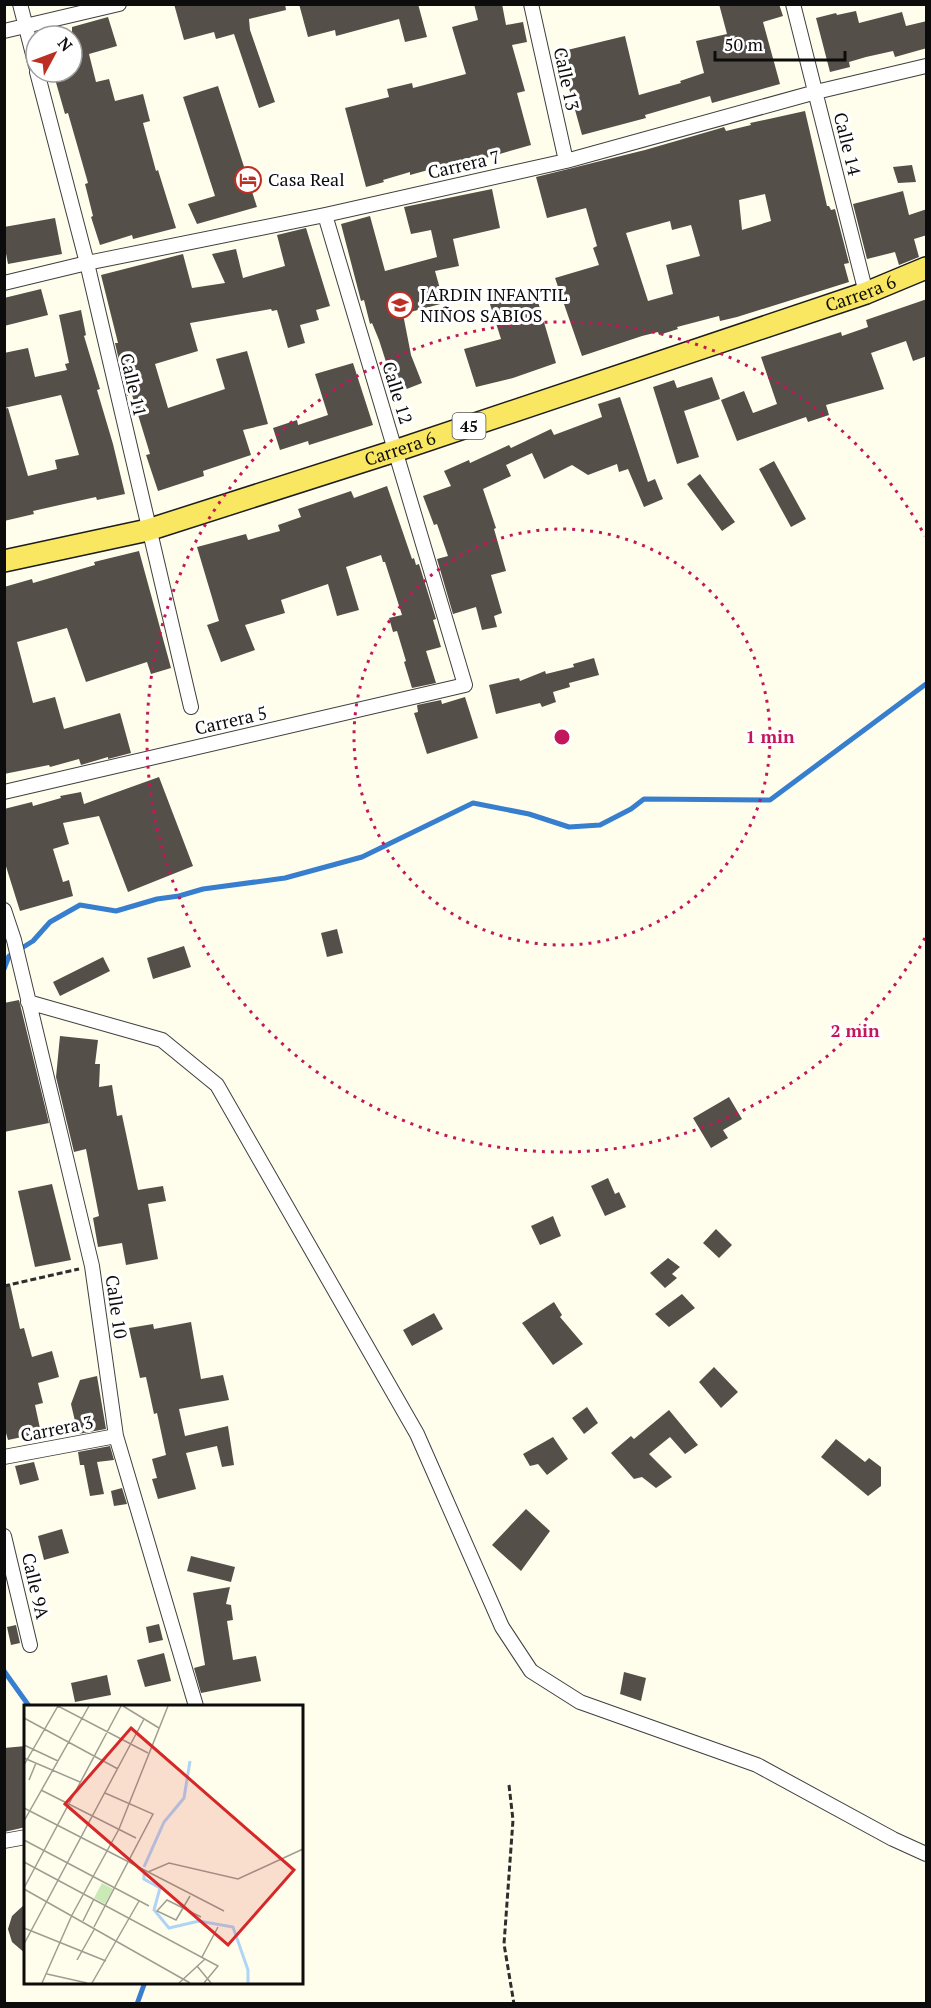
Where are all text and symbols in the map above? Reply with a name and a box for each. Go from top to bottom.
north arrow [24,24,84,84]
scale bar [715,24,846,62]
text: N [53,32,78,56]
text: 50 m [724,32,764,56]
street label: Calle 13 [549,45,585,113]
street label: Calle 14 [829,110,867,178]
street label: Carrera 7 [425,144,502,184]
hotel icon: Casa Real [233,165,263,195]
place label: Casa Real [268,167,345,191]
street label: Carrera 6 [822,269,900,317]
place label: JARDIN INFANTIL NIÑOS SABIOS [420,282,567,327]
school or university icon: JARDIN INFANTIL NIÑOS SABIOS [385,290,415,320]
street label: Calle 11 [115,351,153,419]
street label: Calle 12 [377,359,419,427]
road number: 45 [452,413,486,439]
street label: Carrera 6 [361,425,439,471]
street label: Carrera 5 [192,700,269,740]
text: 1 min [745,724,795,748]
centre of rings [552,727,572,747]
text: 2 min [830,1018,880,1042]
street label: Calle 10 [101,1273,133,1340]
street label: Carrera 3 [18,1409,95,1447]
street label: Calle 9A [17,1551,55,1622]
inset map [24,1705,303,1984]

